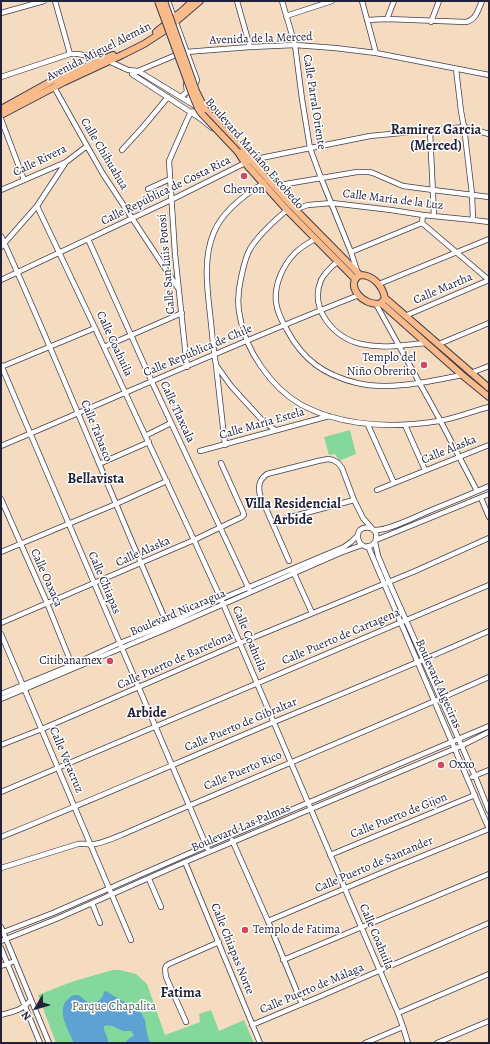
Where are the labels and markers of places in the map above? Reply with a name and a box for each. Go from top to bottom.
marker: Chevron [239,171,249,181]
place label: Chevron [223,183,265,197]
place label: Templo del Niño Obrerito [347,351,416,379]
marker: Templo del Niño Obrerito [419,360,429,370]
place label: Citibanamex [39,654,102,668]
marker: Citibanamex [105,656,115,666]
place label: Oxxo [449,758,474,772]
marker: Oxxo [436,760,446,770]
place label: Templo de Fatima [253,923,340,937]
marker: Templo de Fatima [240,925,250,935]

